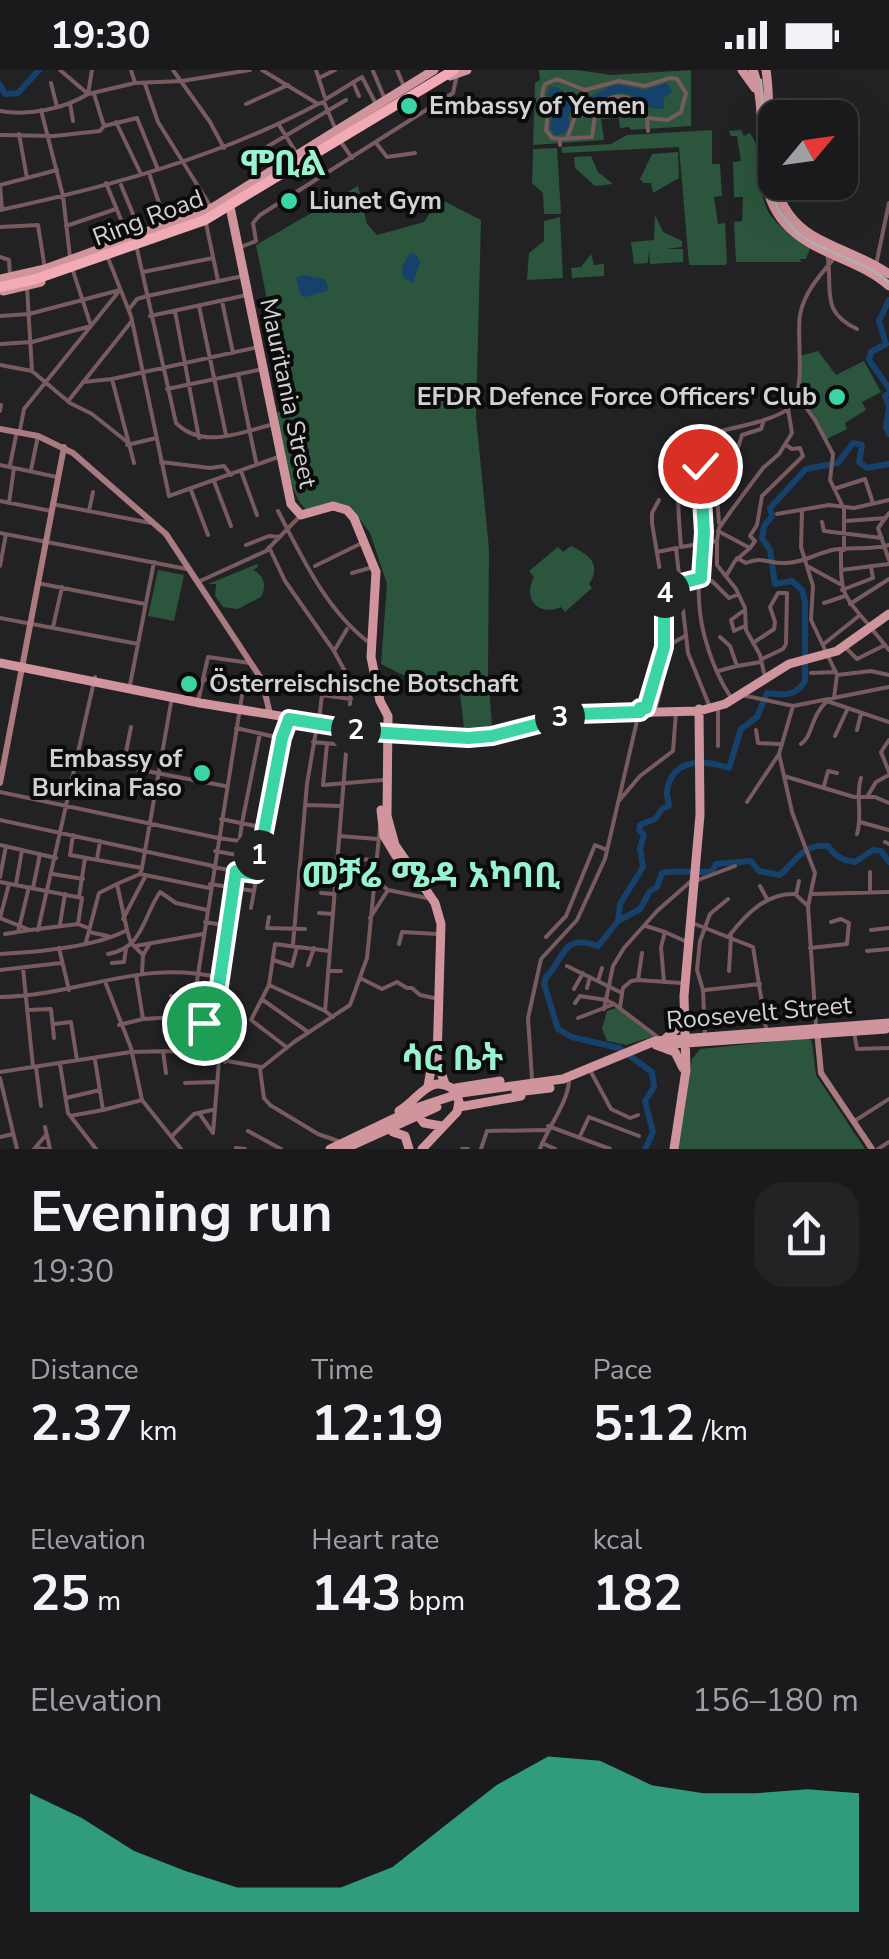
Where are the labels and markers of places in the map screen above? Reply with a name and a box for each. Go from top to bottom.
place label: Embassy of Yemen [429,89,646,123]
marker: Embassy of Yemen [398,95,420,117]
place label: Liunet Gym [309,184,442,218]
marker: Liunet Gym [278,190,300,212]
place label: EFDR Defence Force Officers' Club [417,380,817,414]
marker: EFDR Defence Force Officers' Club [826,386,848,408]
pin [658,424,743,509]
pin: 4 [640,568,690,618]
place label: Österreischische Botschaft [209,667,519,701]
marker: Österreischische Botschaft [178,673,200,695]
pin: 3 [535,692,585,742]
pin: 2 [331,705,381,755]
place label: Embassy of Burkina Faso [32,742,183,805]
marker: Embassy of Burkina Faso [191,762,213,784]
pin: 1 [234,830,284,880]
pin [162,981,247,1066]

